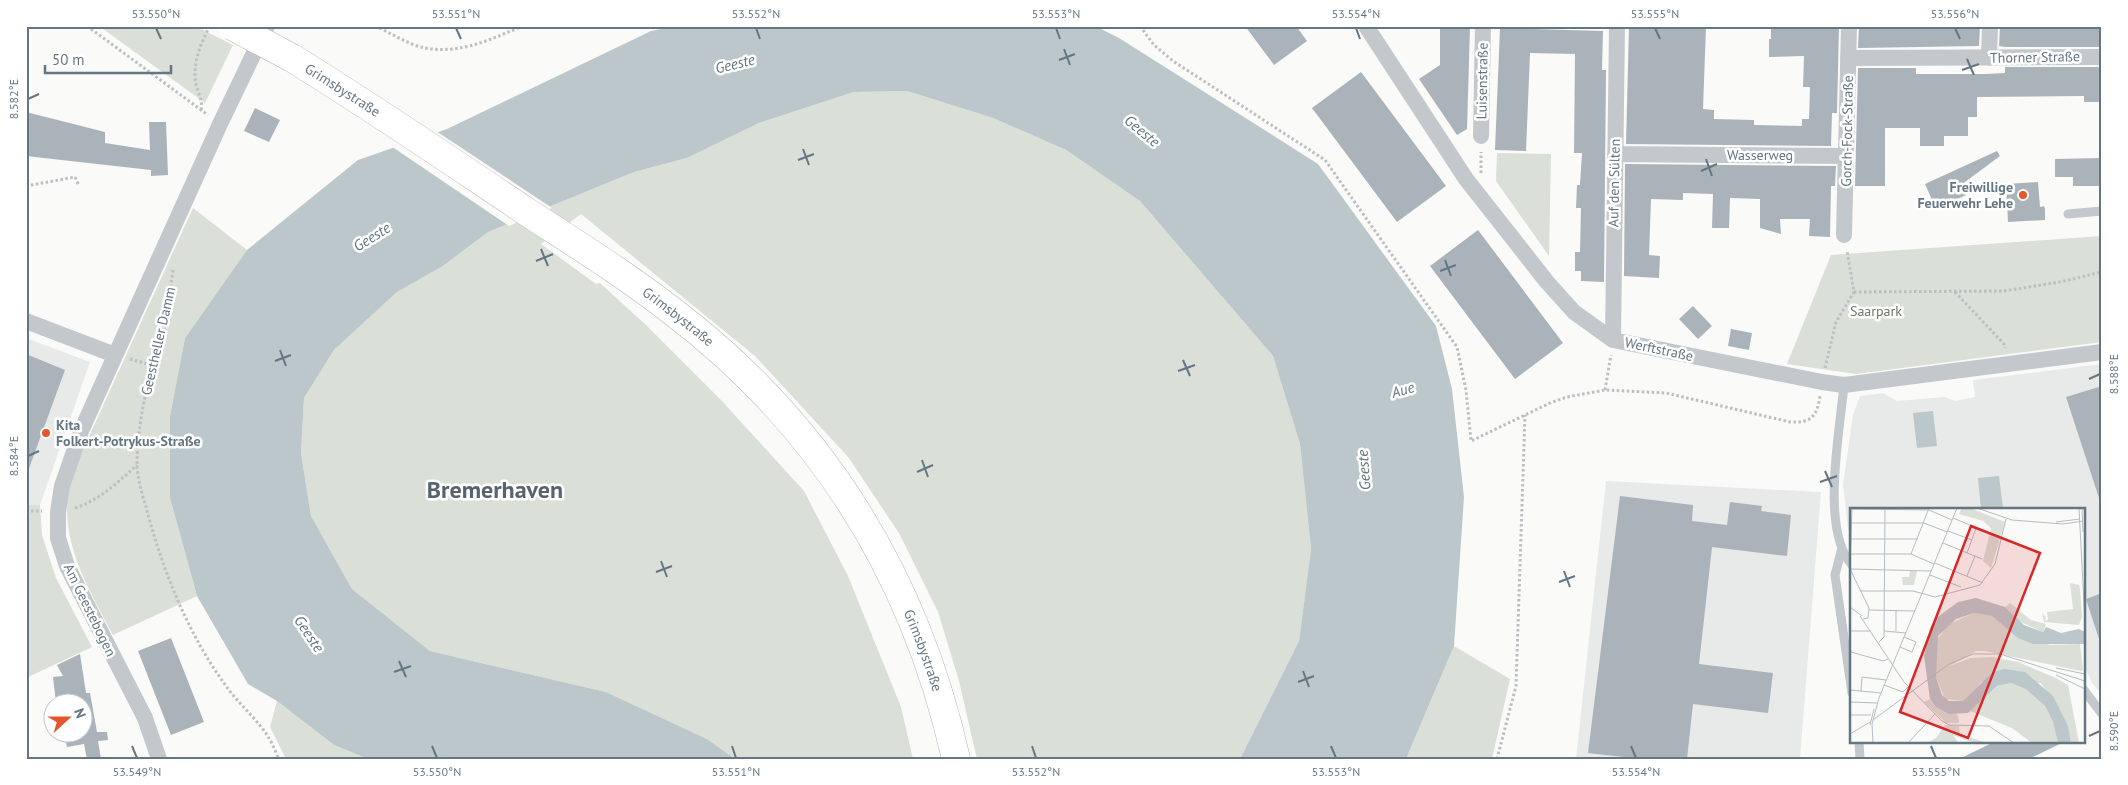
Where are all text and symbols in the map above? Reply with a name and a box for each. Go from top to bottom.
text: 53.550°N [132,6,180,21]
text: 53.551°N [432,6,480,21]
text: 53.552°N [732,6,780,21]
text: 53.553°N [1032,6,1080,21]
text: 53.554°N [1332,6,1380,21]
text: 53.555°N [1631,6,1679,21]
text: 53.556°N [1931,6,1979,21]
scale bar [45,42,171,74]
street label: Luisenstraße [1472,43,1492,119]
street label: Thorner Straße [1990,47,2080,67]
water label: Geeste [713,49,757,78]
text: 50 m [52,50,85,69]
street label: Grimsbystraße [302,59,384,121]
street label: Gorch-Fock-Straße [1837,75,1857,187]
text: 8.582°E [6,79,21,119]
water label: Geeste [1121,110,1164,151]
street label: Auf den Sülten [1604,139,1624,227]
street label: Wasserweg [1727,146,1793,164]
place label: Freiwillige Feuerwehr Lehe [1917,178,2013,212]
marker: Freiwillige Feuerwehr Lehe [2017,189,2029,201]
water label: Geeste [350,218,394,255]
street label: Grimsbystraße [639,283,718,350]
street label: Geestheller Damm [137,285,179,397]
park label: Saarpark [1850,302,1902,320]
street label: Werftstraße [1623,333,1695,365]
text: 8.588°E [2106,354,2121,394]
water label: Aue [1388,377,1417,402]
place label: Kita Folkert-Potrykus-Straße [56,416,201,450]
marker: Kita Folkert-Potrykus-Straße [40,427,52,439]
text: 8.584°E [6,436,21,476]
water label: Geeste [1353,449,1374,491]
district label: Bremerhaven [427,474,563,505]
inset map [1850,508,2086,742]
street label: Am Geestebogen [60,561,120,659]
street label: Grimsbystraße [900,607,946,694]
water label: Geeste [290,612,329,656]
north arrow [42,692,92,742]
text: N [70,706,90,721]
text: 8.590°E [2106,711,2121,751]
text: 53.549°N [113,764,161,779]
text: 53.550°N [413,764,461,779]
text: 53.551°N [712,764,760,779]
text: 53.552°N [1012,764,1060,779]
text: 53.553°N [1312,764,1360,779]
text: 53.554°N [1612,764,1660,779]
text: 53.555°N [1912,764,1960,779]

